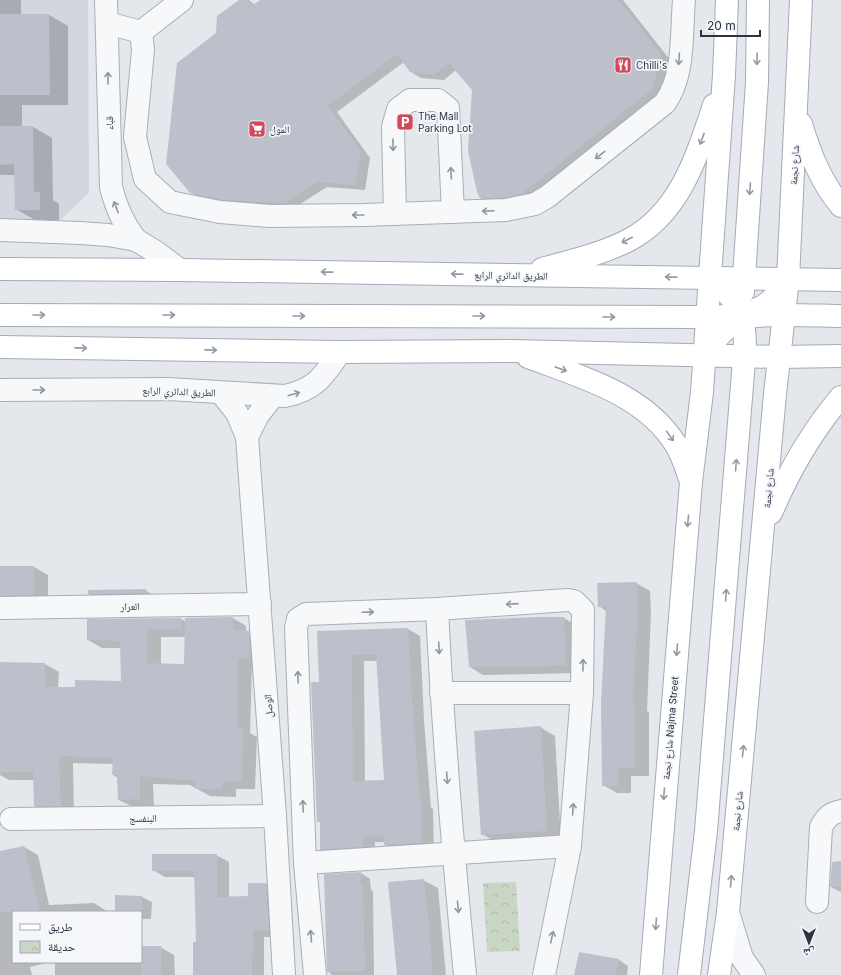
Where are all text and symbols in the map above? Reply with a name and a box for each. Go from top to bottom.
scale bar [701,12,760,38]
text: 20 m [707,18,736,33]
one-way arrow [676,52,683,65]
one-way arrow [753,52,761,65]
restaurant icon: Chilli's [613,55,633,75]
place label: Chilli's [636,59,667,71]
one-way arrow [104,72,112,85]
place label: The Mall Parking Lot [418,110,472,134]
parking icon: The Mall Parking Lot [395,112,415,132]
street label: قباء [103,116,115,130]
supermarket icon: المول [247,119,267,139]
place label: المول [270,123,289,136]
one-way arrow [698,132,706,144]
one-way arrow [389,138,397,151]
street label: شارع نجمة [787,144,802,185]
one-way arrow [595,150,606,159]
one-way arrow [448,167,455,180]
one-way arrow [746,182,753,195]
one-way arrow [112,201,120,213]
one-way arrow [482,207,495,215]
one-way arrow [352,211,365,219]
one-way arrow [622,237,634,245]
one-way arrow [321,268,334,276]
street label: الطريق الدائري الرابع [474,268,548,284]
one-way arrow [451,270,464,278]
one-way arrow [665,273,678,281]
one-way arrow [32,311,45,319]
one-way arrow [162,311,175,319]
one-way arrow [292,312,305,320]
one-way arrow [472,312,485,320]
one-way arrow [602,313,615,321]
one-way arrow [74,344,87,352]
one-way arrow [204,346,217,354]
one-way arrow [555,366,567,374]
street label: الطريق الدائري الرابع [142,384,216,401]
one-way arrow [32,386,45,394]
one-way arrow [288,390,301,397]
one-way arrow [666,431,674,442]
one-way arrow [733,459,740,472]
street label: شارع نجمة [760,467,777,508]
one-way arrow [684,514,691,527]
one-way arrow [722,589,729,602]
street label: العرار [119,600,140,612]
one-way arrow [506,600,519,608]
one-way arrow [361,608,374,615]
one-way arrow [435,641,443,654]
one-way arrow [673,643,681,656]
one-way arrow [579,659,587,672]
one-way arrow [294,671,301,684]
street label: شارع نجمة Najma Street [660,675,682,780]
street label: الوصل [261,694,276,718]
one-way arrow [739,745,747,758]
one-way arrow [444,771,451,784]
one-way arrow [661,787,668,800]
street label: شارع نجمة [729,790,746,831]
one-way arrow [299,800,306,813]
one-way arrow [570,803,577,816]
street label: البنفسج [129,812,157,825]
one-way arrow [727,875,734,888]
one-way arrow [455,900,462,913]
legend [12,911,142,963]
one-way arrow [652,917,659,930]
text: طريق [48,919,73,934]
north arrow [789,923,829,963]
one-way arrow [308,930,315,943]
one-way arrow [548,931,556,944]
text: حديقة [48,939,76,954]
text: ش [803,945,815,960]

